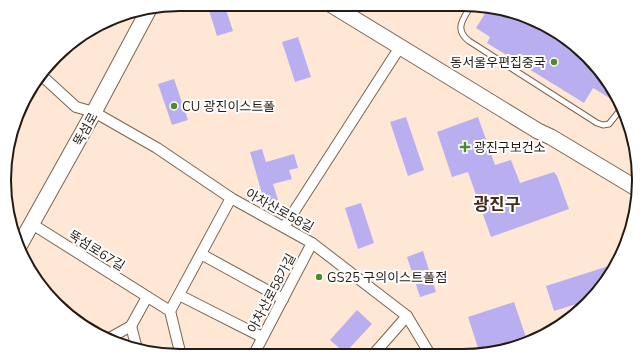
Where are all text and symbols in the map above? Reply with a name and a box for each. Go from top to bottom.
place label: 동서울우편집중국 [450,54,546,72]
marker: 동서울우편집중국 [549,57,559,67]
place label: CU 광진이스트폴 [182,98,275,116]
marker: CU 광진이스트폴 [169,101,179,111]
street label: 뚝섬로 [69,109,102,150]
place label: 광진구보건소 [474,139,546,157]
marker: 광진구보건소 [459,141,471,153]
street label: 아차산로58길 [242,185,317,237]
district label: 광진구 [474,193,520,216]
street label: 뚝섬로67길 [65,226,128,275]
street label: 아차산로58가길 [243,251,300,336]
place label: GS25 구의이스트폴점 [327,269,447,287]
marker: GS25 구의이스트폴점 [314,272,324,282]

